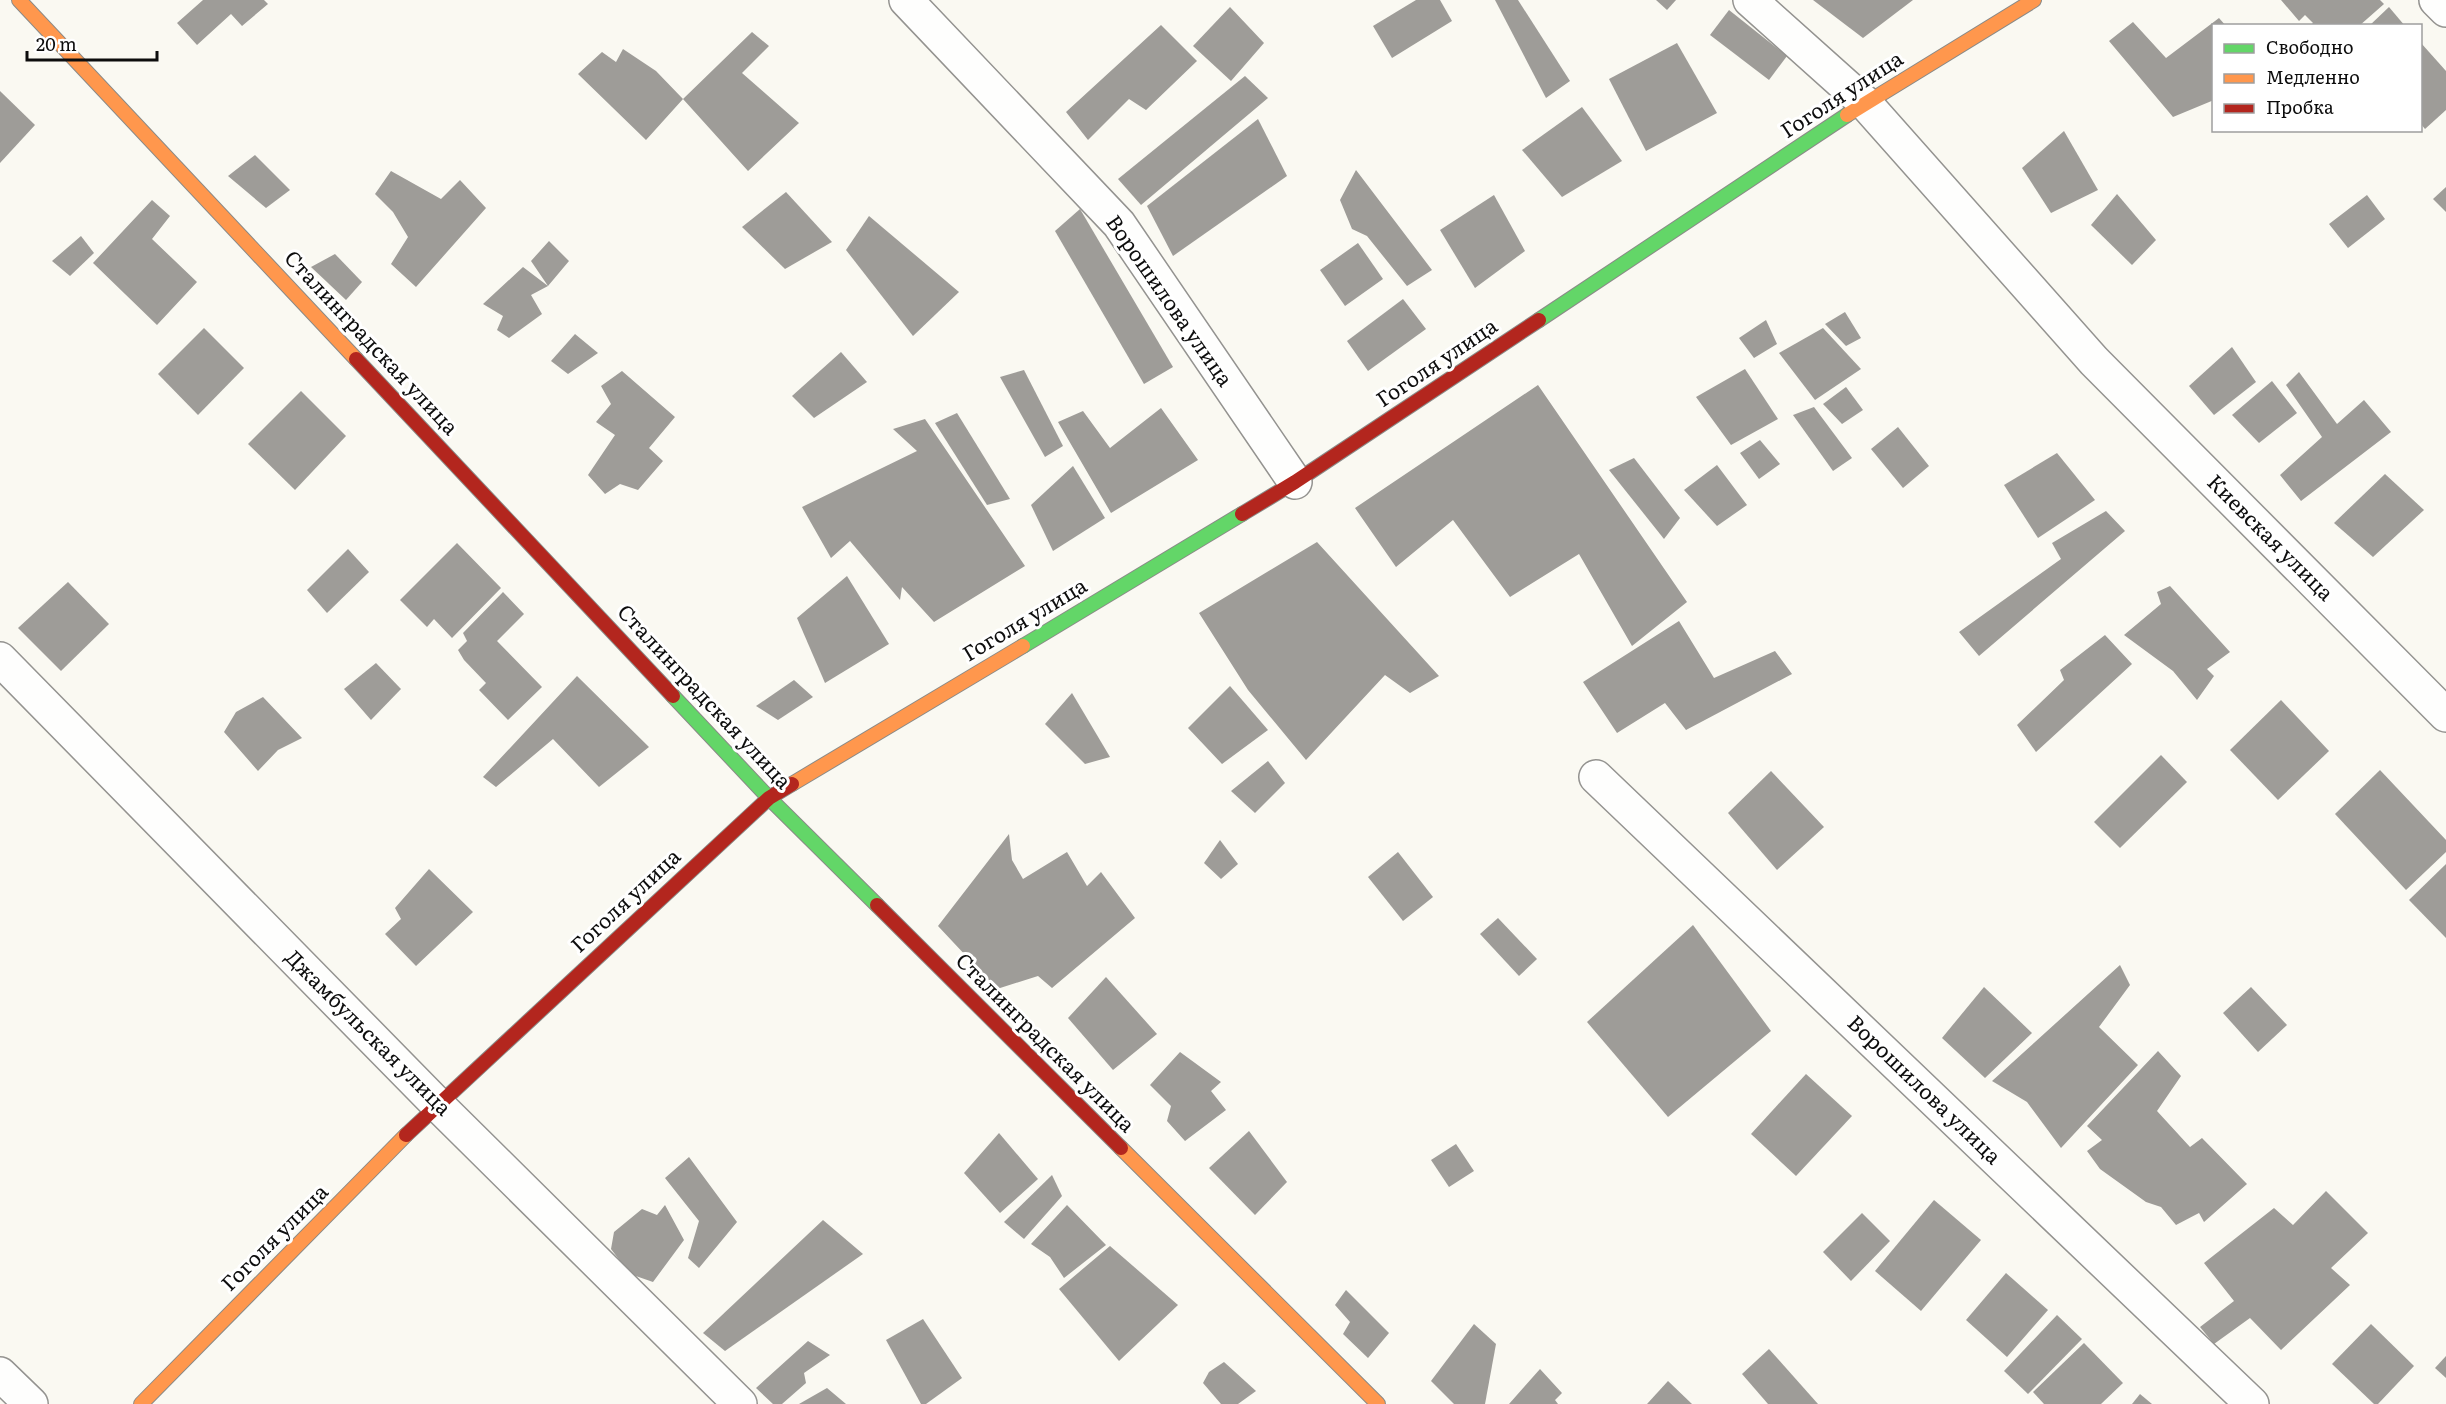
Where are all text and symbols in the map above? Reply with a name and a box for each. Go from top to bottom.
scale bar [27,24,158,62]
legend [2212,24,2422,132]
text: 20 m [36,30,77,57]
text: Свободно [2266,33,2354,60]
street label: Гоголя улица [1773,41,1909,144]
text: Медленно [2266,63,2360,90]
text: Пробка [2266,93,2334,120]
street label: Ворошилова улица [1100,208,1242,392]
street label: Сталинградская улица [279,242,467,441]
street label: Гоголя улица [1369,308,1503,413]
street label: Киевская улица [2201,466,2343,607]
street label: Гоголя улица [956,568,1092,667]
street label: Сталинградская улица [612,596,800,795]
street label: Гоголя улица [562,840,687,958]
street label: Джамбульская улица [280,941,460,1122]
street label: Сталинградская улица [950,944,1144,1138]
street label: Ворошилова улица [1842,1007,2010,1170]
street label: Гоголя улица [213,1175,334,1297]

